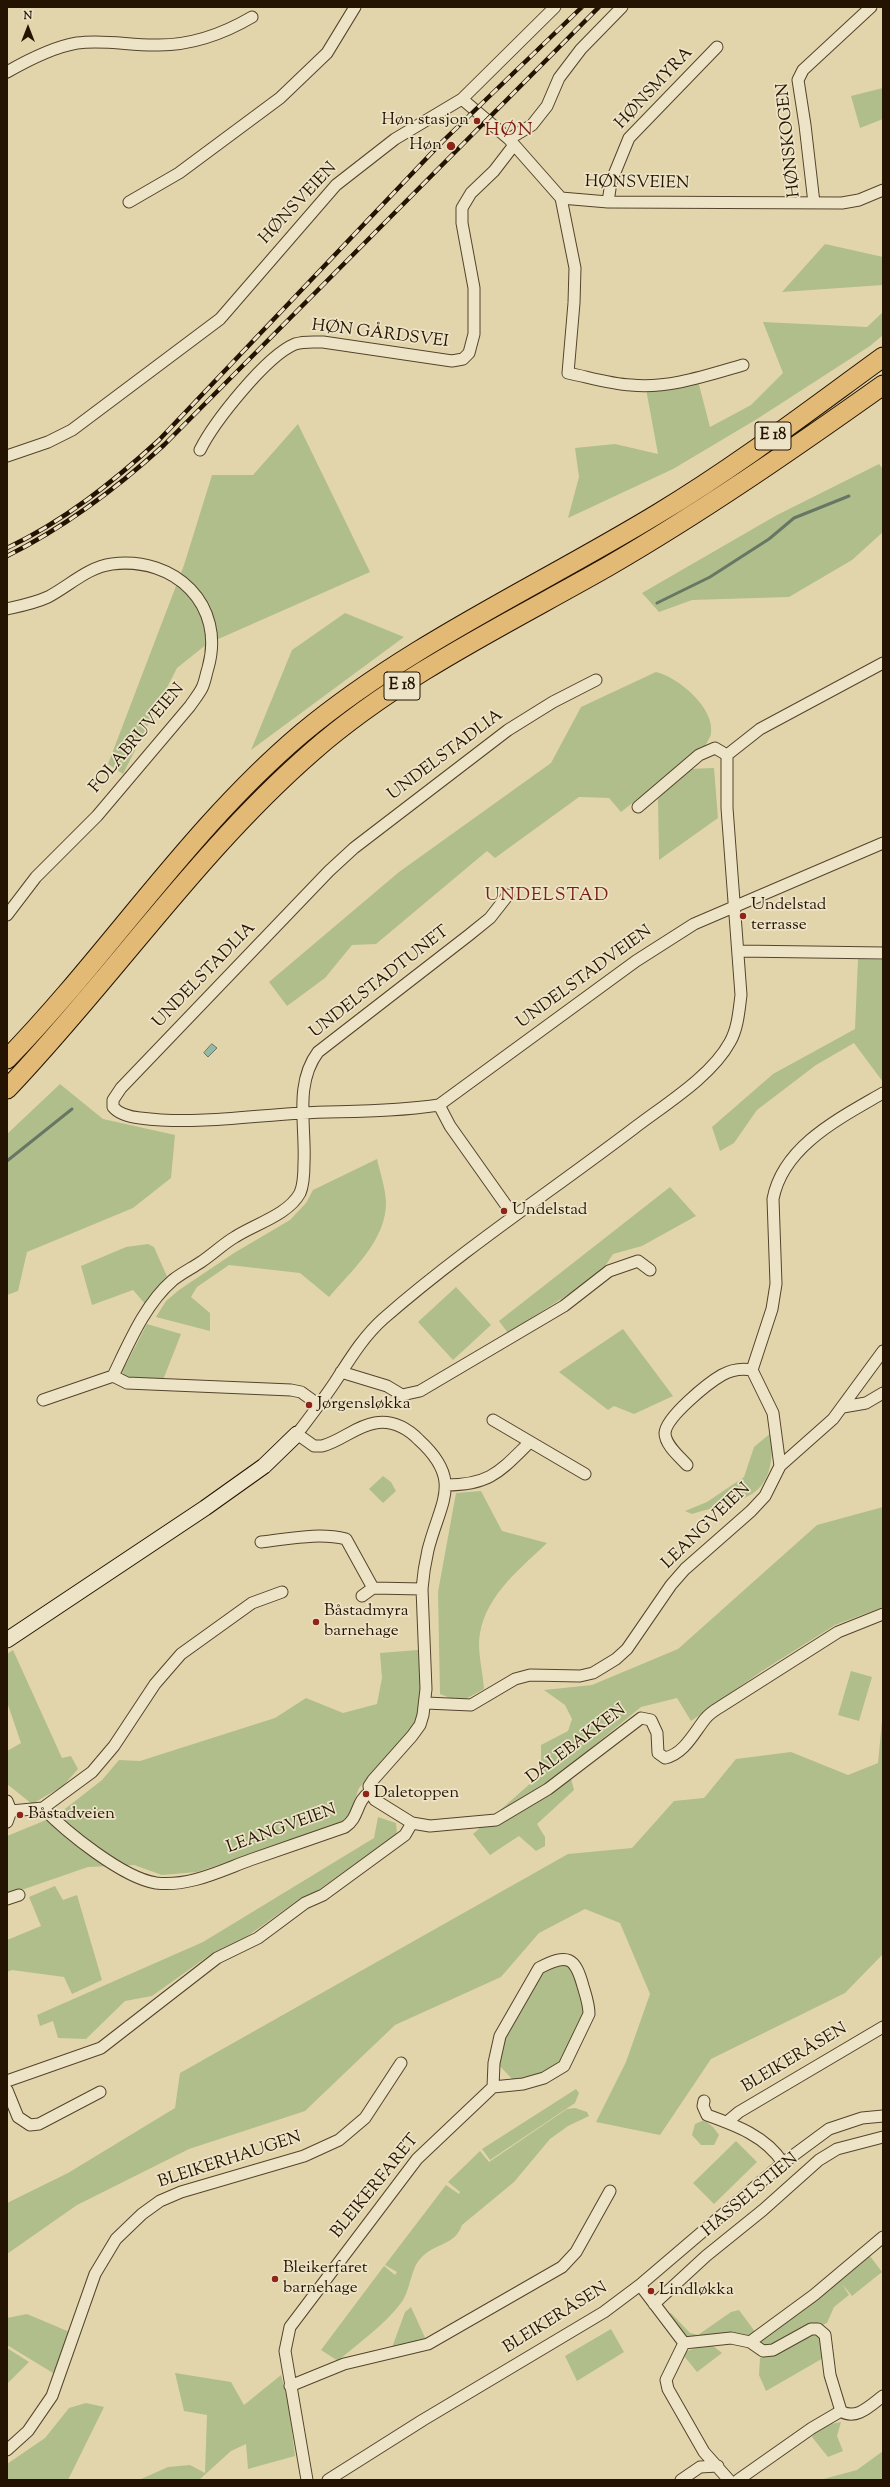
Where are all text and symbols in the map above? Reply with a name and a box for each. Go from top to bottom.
north arrow [8,8,48,48]
text: N [24,8,32,24]
street label: HØNSMYRA [612,44,698,134]
street label: HØNSKOGEN [774,82,806,198]
place label: Høn stasjon [381,111,469,131]
marker: Høn stasjon [472,116,482,126]
district label: HØN [484,121,534,143]
place label: Høn [409,136,442,156]
marker: Høn [445,140,457,152]
street label: HØNSVEIEN [256,159,342,249]
street label: HØNSVEIEN [585,173,689,195]
street label: HØN GÅRDSVEI [310,316,450,354]
road number: E 18 [755,422,791,450]
road number: E 18 [384,672,420,700]
street label: FOLABRUVEIEN [86,680,190,798]
street label: UNDELSTADLIA [384,706,508,806]
district label: UNDELSTAD [485,886,609,908]
place label: Undelstad terrasse [751,896,826,936]
marker: Undelstad terrasse [738,911,748,921]
street label: UNDELSTADLIA [149,919,261,1033]
street label: UNDELSTADTUNET [306,922,454,1044]
street label: UNDELSTADVEIEN [513,922,657,1034]
place label: Undelstad [512,1201,587,1221]
marker: Undelstad [499,1206,509,1216]
place label: Jørgensløkka [317,1395,411,1415]
marker: Jørgensløkka [304,1400,314,1410]
street label: LEANGVEIEN [658,1480,756,1574]
place label: Båstadmyra barnehage [324,1602,408,1642]
marker: Båstadmyra barnehage [311,1617,321,1627]
street label: DALEBAKKEN [523,1701,631,1789]
place label: Daletoppen [374,1784,459,1804]
marker: Daletoppen [361,1789,371,1799]
street label: LEANGVEIEN [224,1801,340,1859]
place label: Båstadveien [28,1805,115,1825]
marker: Båstadveien [15,1810,25,1820]
street label: BLEIKERÅSEN [739,2020,851,2098]
street label: BLEIKERHAUGEN [156,2128,304,2194]
street label: BLEIKERFARET [328,2131,424,2243]
street label: HASSELSTIEN [699,2150,803,2242]
place label: Bleikerfaret barnehage [283,2259,368,2299]
marker: Bleikerfaret barnehage [270,2274,280,2284]
street label: BLEIKERÅSEN [500,2279,612,2359]
place label: Lindløkka [659,2281,734,2301]
marker: Lindløkka [646,2286,656,2296]

